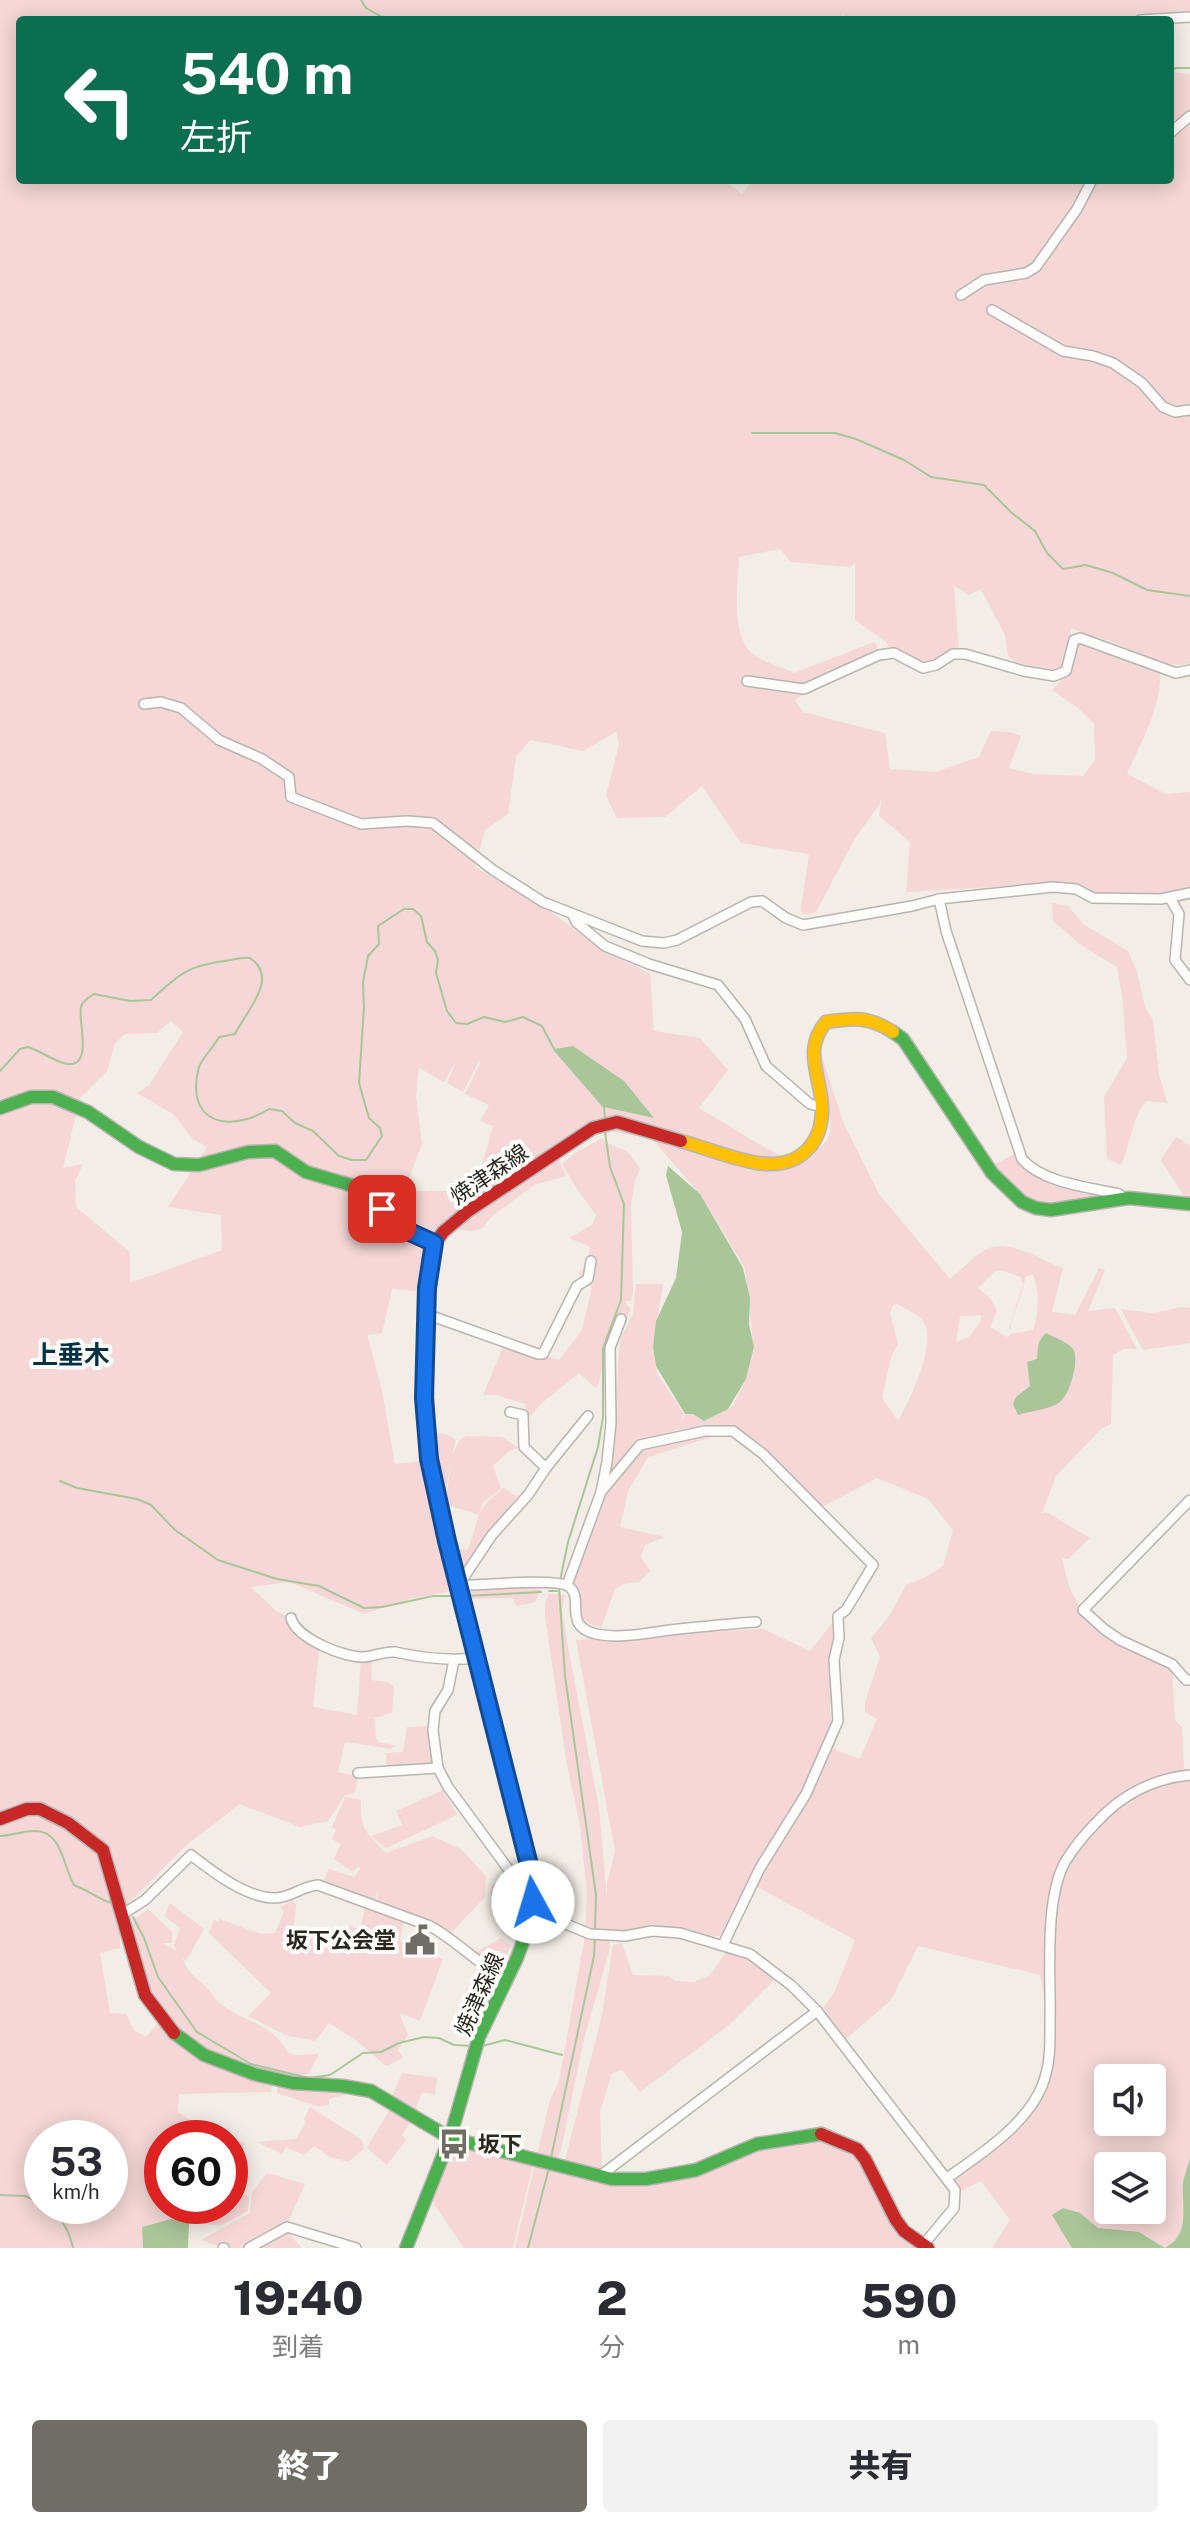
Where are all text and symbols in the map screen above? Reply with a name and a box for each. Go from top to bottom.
text: 540 m [180,41,353,107]
icon: left [48,48,152,152]
text: 左折 [180,116,252,158]
street label: 焼津森線 [445,1139,533,1209]
pin [348,1175,416,1243]
icon: arrive [360,1187,404,1231]
district label: 上垂木 [32,1339,110,1370]
position arrow [491,1860,575,1944]
public building icon: 坂下公会堂 [403,1923,437,1957]
place label: 坂下公会堂 [286,1927,396,1953]
street label: 焼津森線 [449,1949,509,2039]
map controls [1094,2064,1166,2224]
button: sound [1094,2064,1166,2136]
speed limit sign: 60 [144,2120,248,2224]
bus stop icon: 坂下 [437,2127,471,2161]
place label: 坂下 [478,2131,522,2157]
text: 53 [49,2138,103,2185]
button: layers [1094,2152,1166,2224]
text: km/h [52,2180,100,2204]
text: 19:40 [233,2269,364,2326]
text: 2 [596,2269,628,2326]
text: 590 [860,2272,957,2329]
text: m [898,2329,920,2360]
text: 到着 [272,2331,324,2362]
text: 分 [599,2331,625,2362]
button: 終了 [32,2420,587,2512]
button: 共有 [603,2420,1158,2512]

